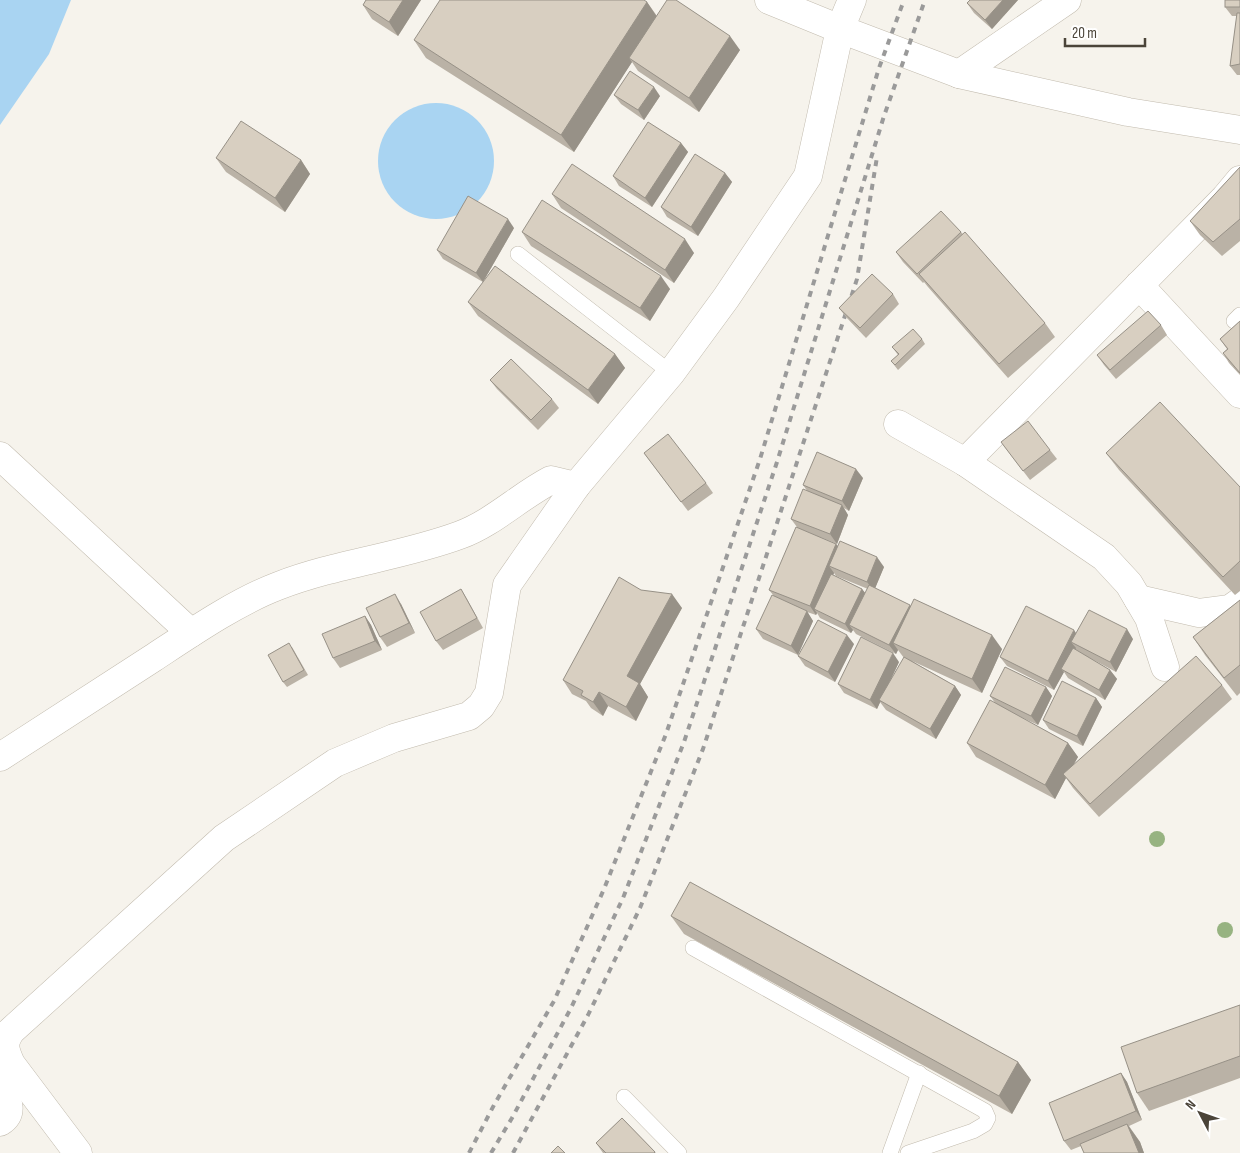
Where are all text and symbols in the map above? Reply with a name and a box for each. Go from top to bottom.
scale bar [1065,15,1145,47]
text: 20 m [1072,24,1097,43]
north arrow [1175,1088,1225,1138]
text: N [1182,1096,1199,1113]

